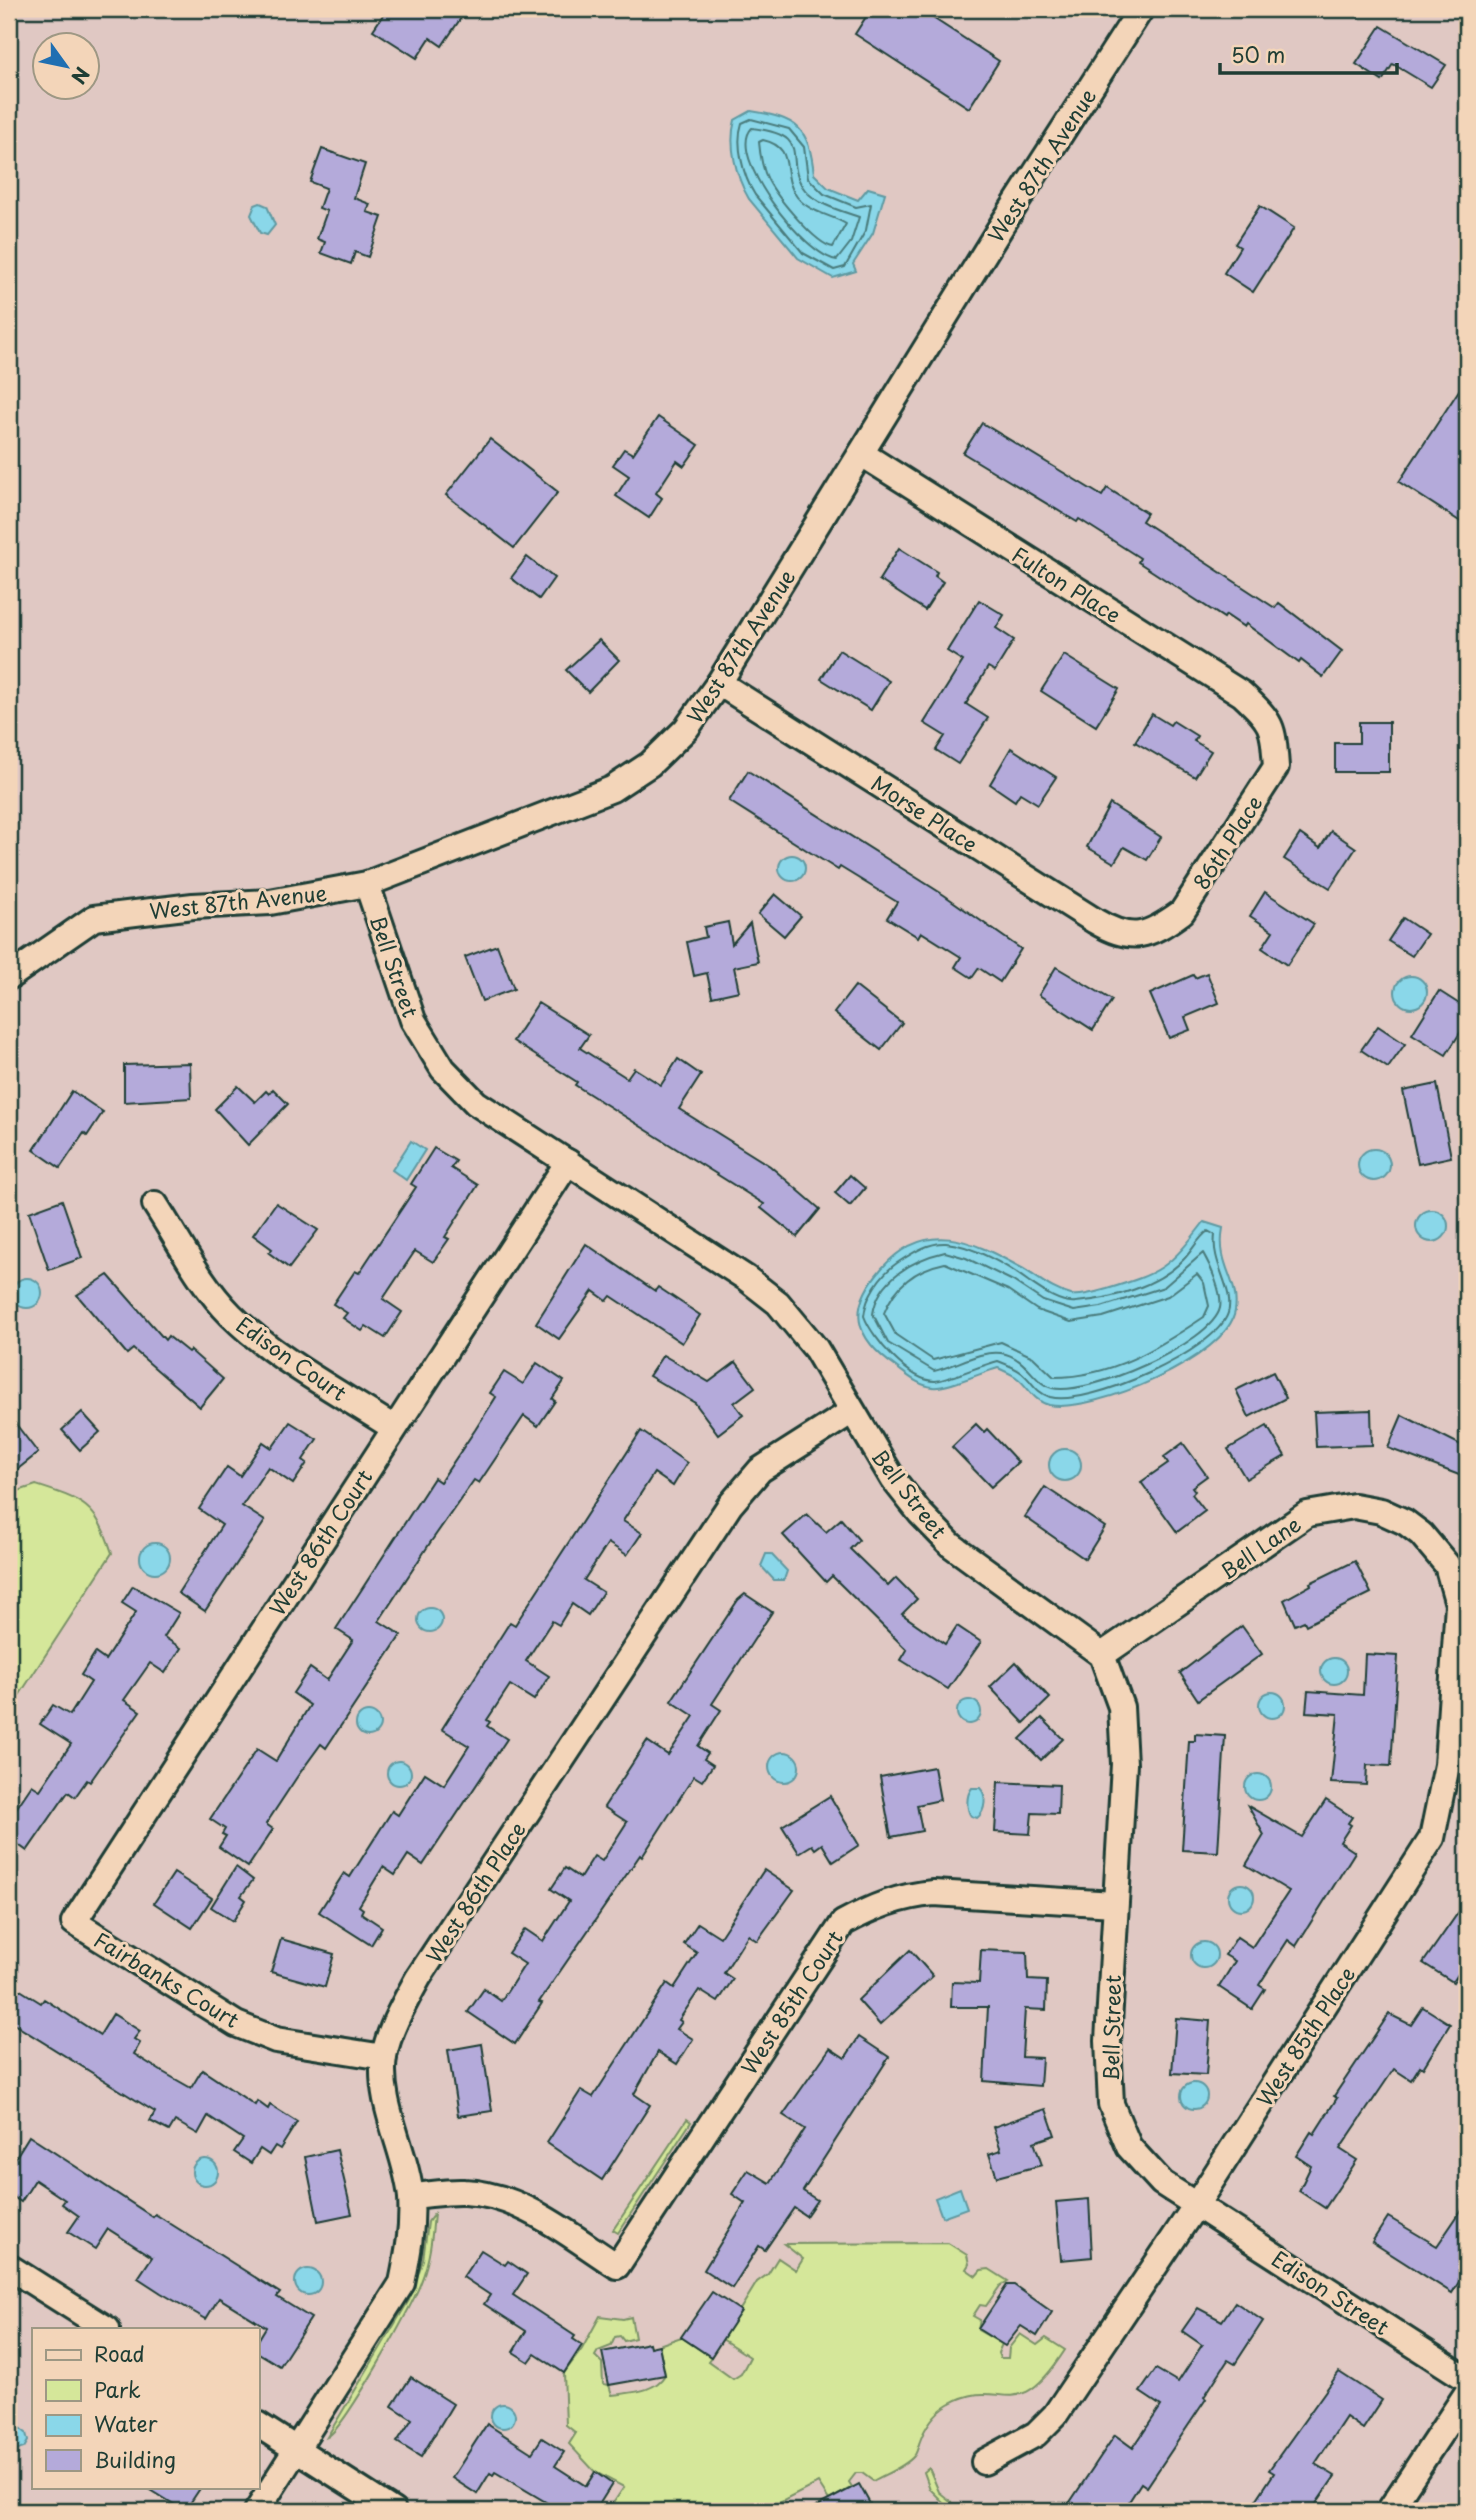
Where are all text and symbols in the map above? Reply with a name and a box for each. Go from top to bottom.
north arrow [32,32,102,102]
scale bar [1220,32,1397,76]
text: 50 m [1231,38,1285,70]
text: N [65,62,97,90]
street label: West 87th Avenue [979,82,1103,248]
street label: Fulton Place [1006,538,1128,630]
street label: West 87th Avenue [678,563,802,729]
street label: Morse Place [865,767,985,859]
street label: 86th Place [1185,789,1269,895]
street label: West 87th Avenue [148,876,328,926]
street label: Bell Street [363,911,427,1021]
street label: Edison Court [230,1308,354,1408]
street label: Bell Street [865,1441,955,1545]
street label: West 86th Court [261,1462,379,1622]
street label: Bell Lane [1213,1507,1307,1587]
street label: West 86th Place [417,1815,533,1969]
street label: Fairbanks Court [88,1923,246,2035]
street label: West 85th Court [732,1923,850,2081]
street label: West 85th Place [1248,1960,1362,2112]
street label: Bell Street [1094,1975,1128,2081]
street label: Edison Street [1266,2242,1396,2342]
legend [32,2328,259,2488]
text: Road [94,2337,145,2369]
text: Park [94,2373,141,2405]
text: Water [94,2407,158,2439]
text: Building [94,2443,176,2475]

